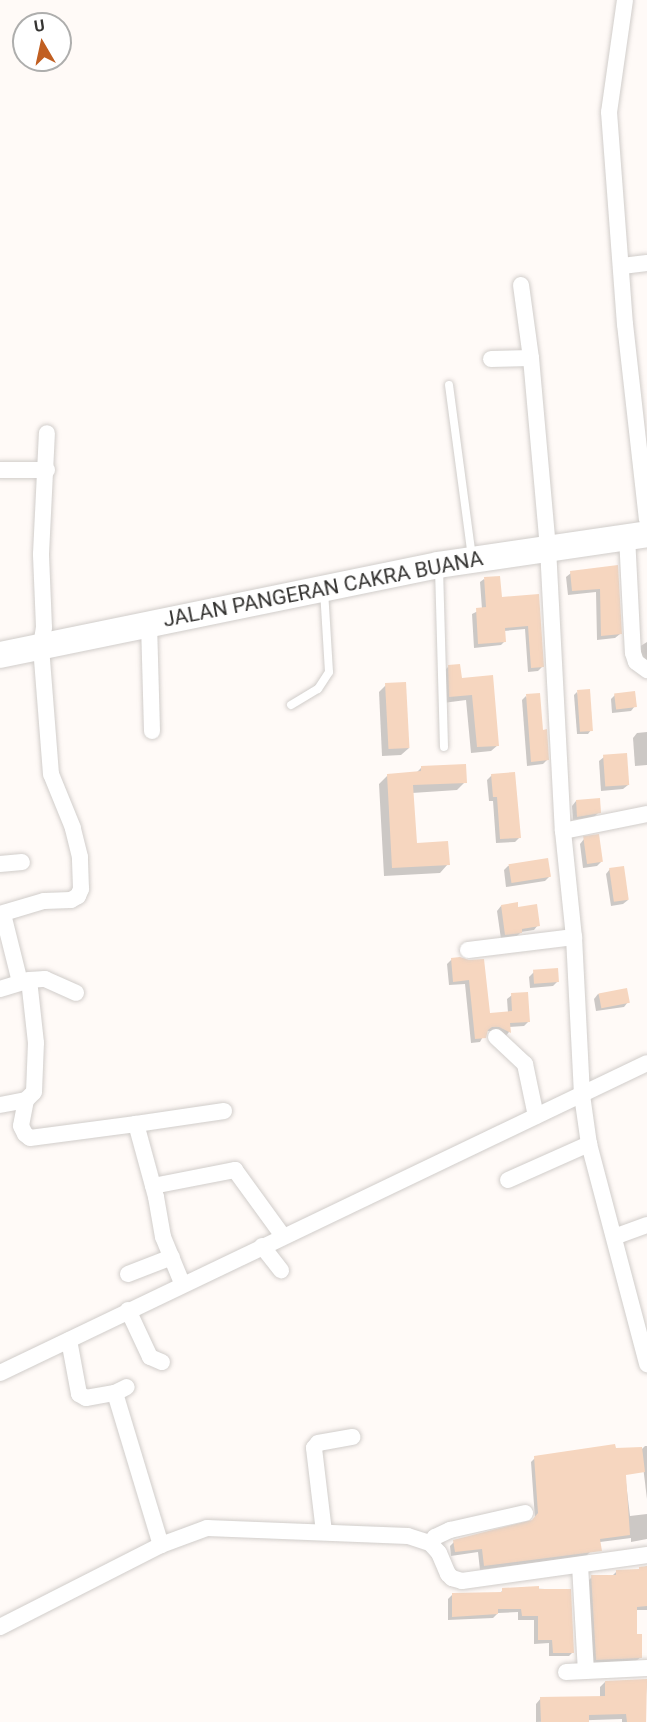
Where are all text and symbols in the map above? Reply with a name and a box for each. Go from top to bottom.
north arrow [12,12,72,72]
text: U [33,15,46,36]
street label: JALAN PANGERAN CAKRA BUANA [161,546,485,632]

